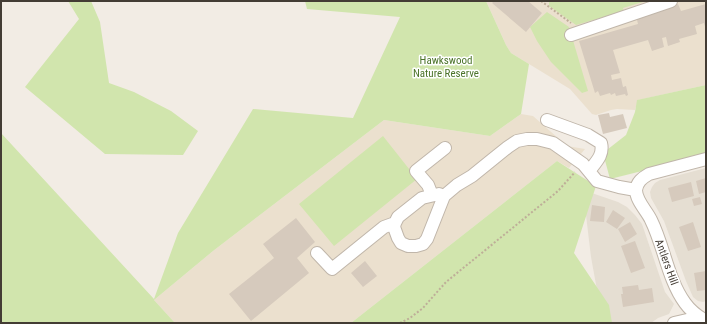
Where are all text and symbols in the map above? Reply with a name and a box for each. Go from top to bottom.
park label: Hawkswood Nature Reserve [413,54,479,80]
street label: Antlers Hill [652,237,681,287]

